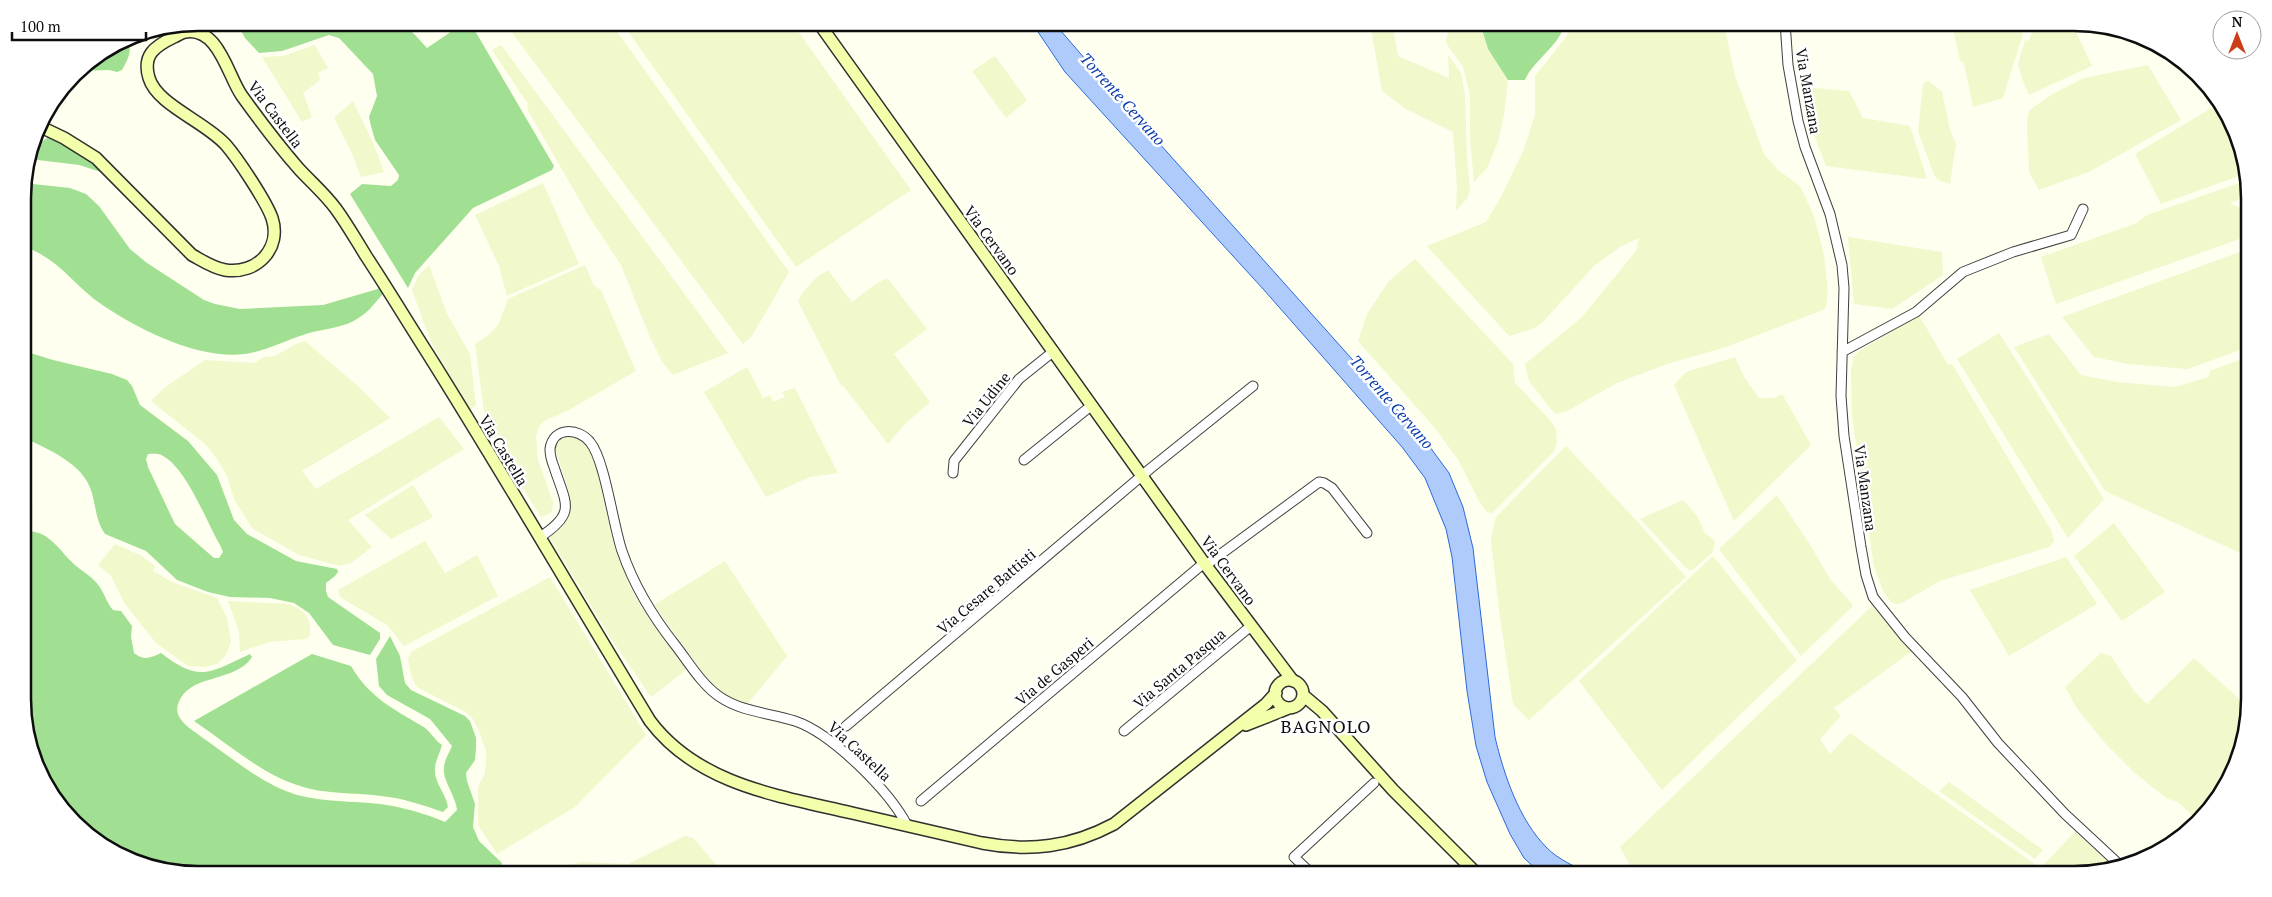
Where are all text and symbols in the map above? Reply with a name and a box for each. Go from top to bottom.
scale bar [12,10,146,42]
north arrow [2212,10,2262,60]
text: N [2232,12,2243,31]
text: 100 m [20,16,61,36]
street label: Via Manzana [1792,46,1826,136]
water label: Torrente Cervano [1075,48,1171,150]
street label: Via Castella [244,76,308,152]
street label: Via Cervano [960,201,1024,279]
water label: Torrente Cervano [1345,350,1439,454]
street label: Via Udine [958,367,1014,431]
street label: Via Castella [475,411,533,490]
street label: Via Manzana [1850,444,1882,533]
street label: Via Cervano [1197,531,1261,609]
street label: Via Cesare Battisti [933,544,1039,638]
street label: Via Santa Pasqua [1129,623,1230,713]
street label: Via de Gasperi [1011,632,1097,710]
district label: BAGNOLO [1280,714,1372,738]
street label: Via Castella [824,717,896,786]

